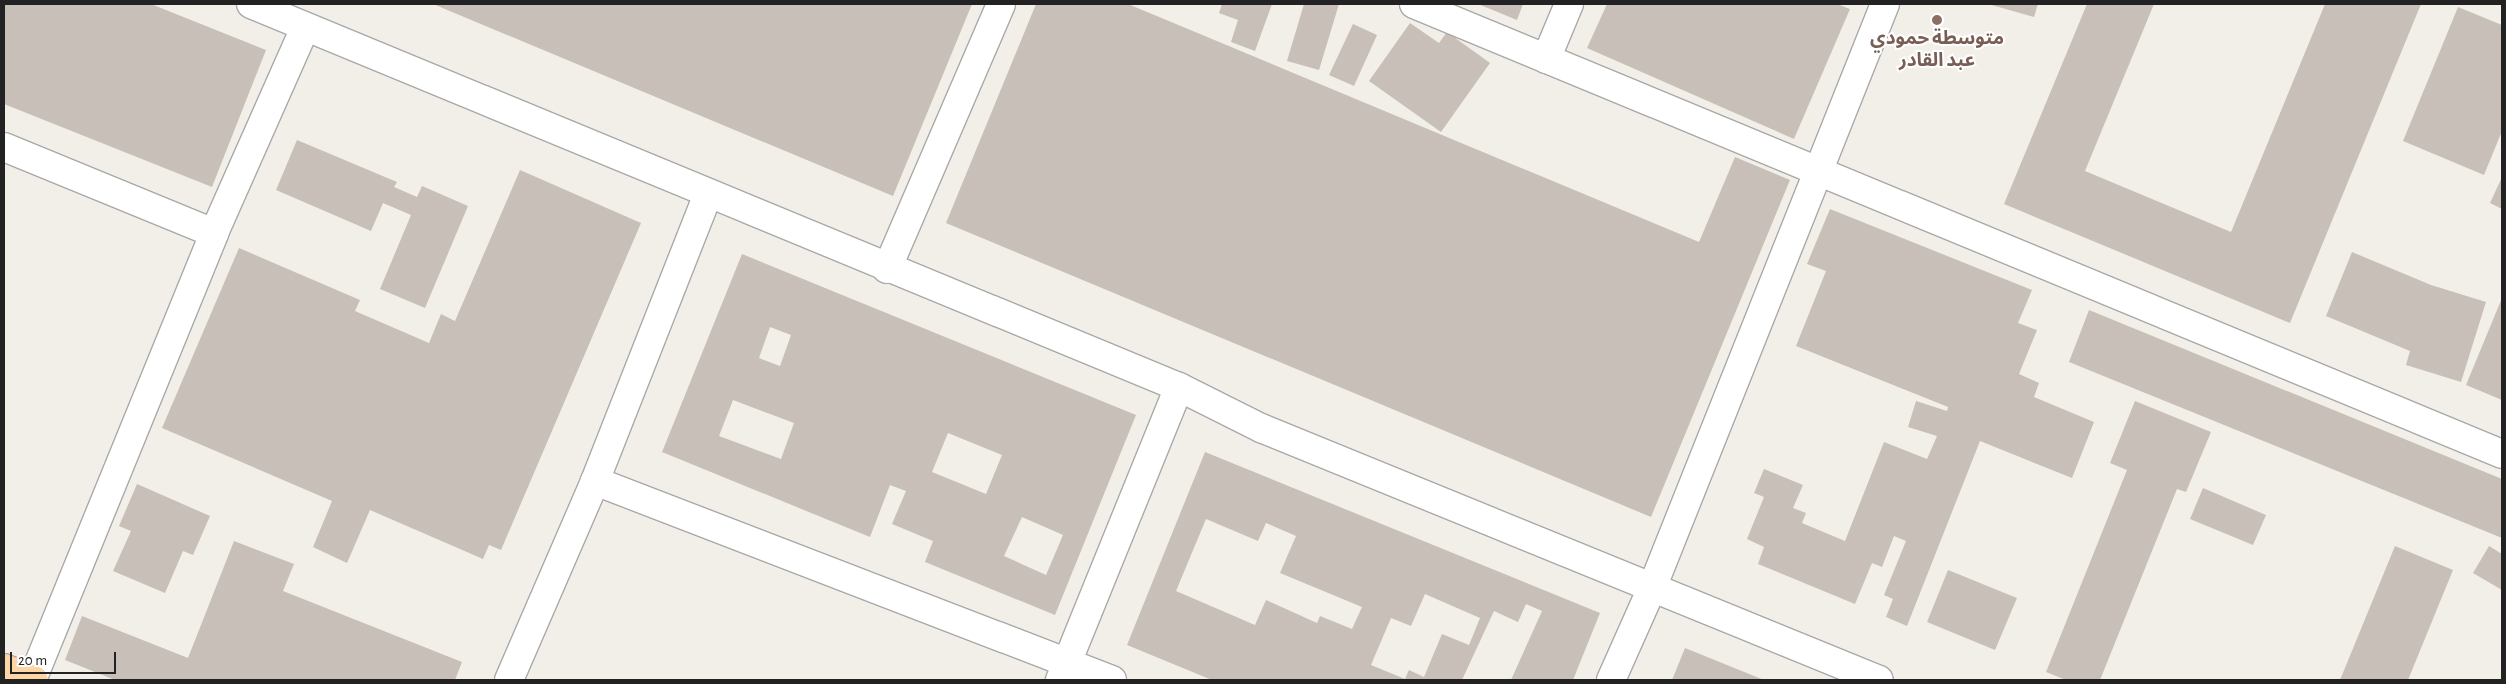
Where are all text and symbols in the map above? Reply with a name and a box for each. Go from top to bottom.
marker: متوسطة حمودي عبد القادر [1931,14,1943,26]
place label: متوسطة حمودي عبد القادر [1870,28,2004,72]
scale bar [12,642,119,674]
text: 20 m [18,653,47,668]

